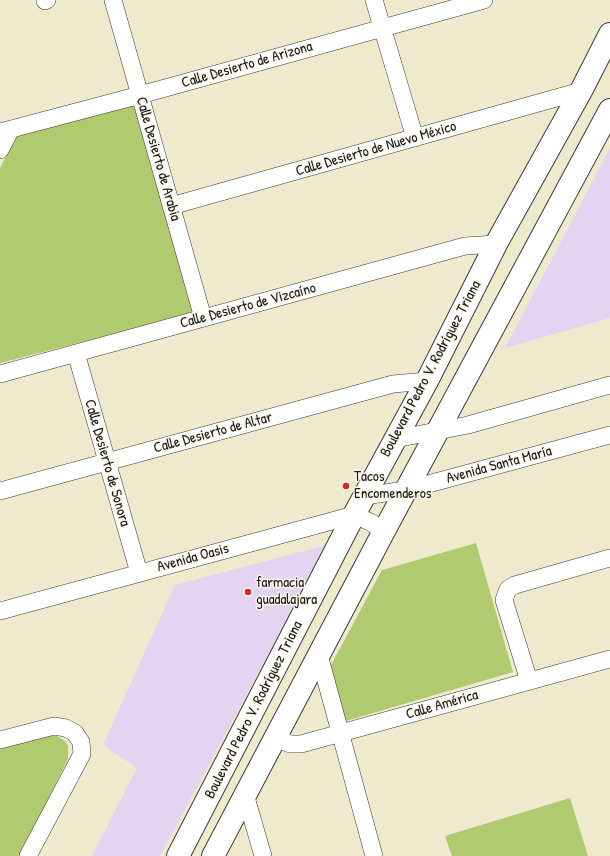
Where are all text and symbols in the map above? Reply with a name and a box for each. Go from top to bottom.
street label: Calle Desierto de Arizona [179,38,315,92]
street label: Calle Desierto de Arabia [132,95,184,223]
street label: Calle Desierto de Nuevo México [294,117,458,181]
street label: Boulevard Pedro V. Rodríguez Triana [377,278,485,460]
street label: Calle Desierto de Vizcaíno [178,279,318,333]
street label: Calle Desierto de Sonora [80,397,134,529]
street label: Calle Desierto de Altar [152,409,274,457]
street label: Avenida Santa María [444,442,554,488]
place label: Tacos Encomenderos [354,468,432,503]
marker: Tacos Encomenderos [341,481,351,491]
street label: Avenida Oasis [155,540,231,576]
place label: farmacia guadalajara [256,574,317,609]
marker: farmacia guadalajara [243,587,253,597]
street label: Boulevard Pedro V. Rodríguez Triana [201,618,307,802]
street label: Calle América [404,686,480,724]

